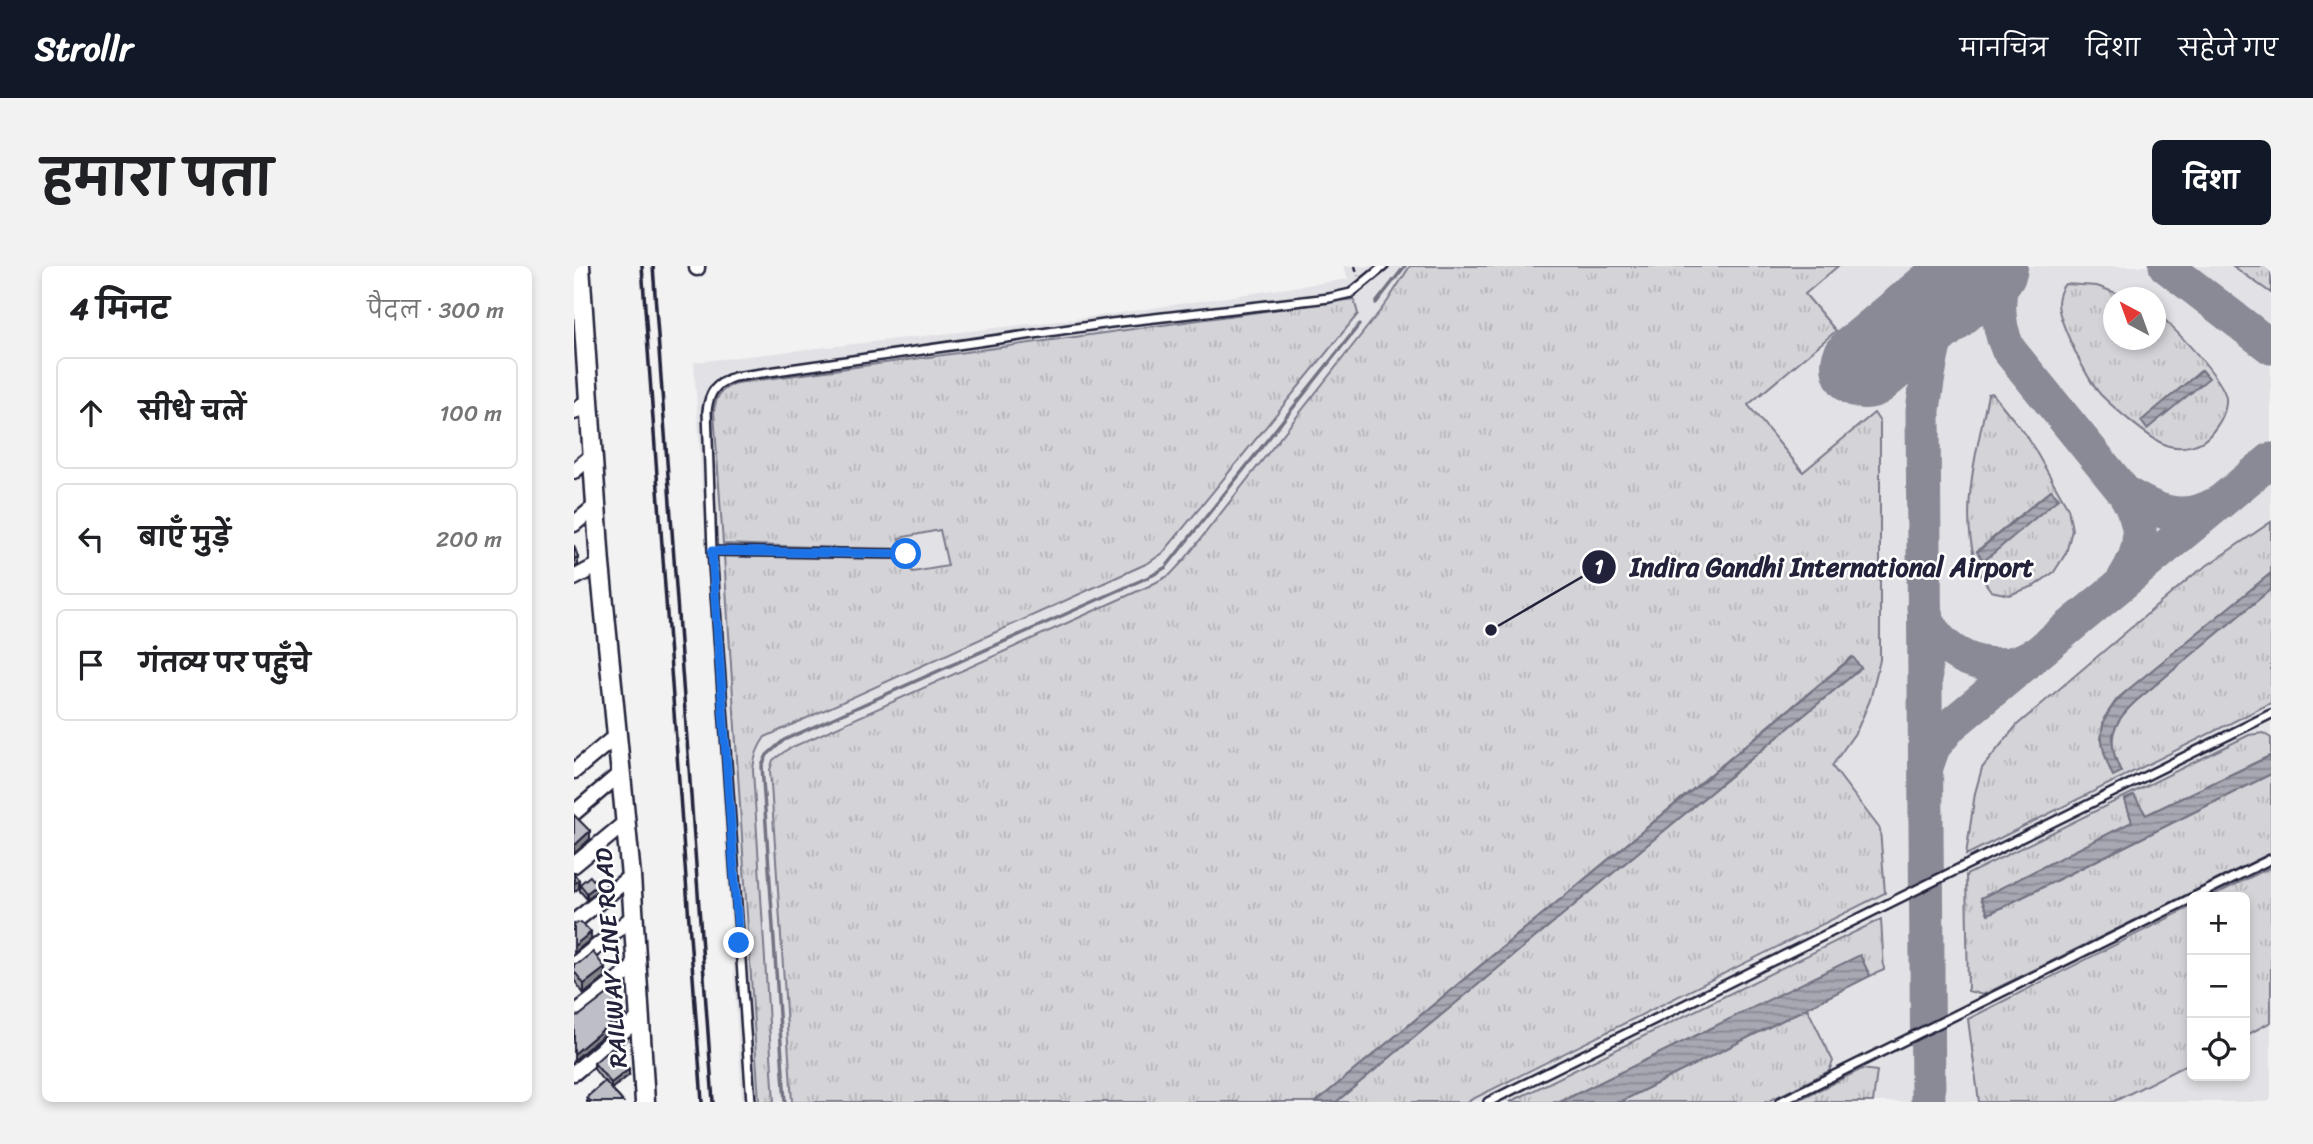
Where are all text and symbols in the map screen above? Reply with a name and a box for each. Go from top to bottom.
text: Strollr [35,20,133,78]
text: मानचित्र [1960,27,2048,69]
text: दिशा [2086,27,2140,69]
text: सहेजे गए [2178,27,2278,69]
text: हमारा पता [42,135,273,222]
button: दिशा [2152,140,2271,225]
text: 4 मिनट [70,282,169,336]
north arrow [2103,287,2166,350]
text: पैदल · 300 m [367,290,504,331]
text: सीधे चलें [139,388,246,434]
text: 100 m [439,393,502,434]
icon: ahead [72,394,110,432]
text: बाएँ मुड़ें [139,514,230,560]
text: 200 m [436,519,502,560]
icon: left [72,520,110,558]
route start [890,538,921,569]
callout: Indira Gandhi International Airport [1581,543,2048,590]
text: Indira Gandhi International Airport [1628,544,2035,590]
text: 1 [1594,548,1604,586]
text: गंतव्य पर पहुँचे [139,640,311,686]
icon: arrive [72,646,110,684]
street label: RAILWAY LINE ROAD [582,846,640,1069]
map controls [2187,892,2250,1081]
button: + [2187,892,2250,955]
route end [723,927,754,958]
button: − [2187,955,2250,1018]
button: locate [2187,1018,2250,1081]

